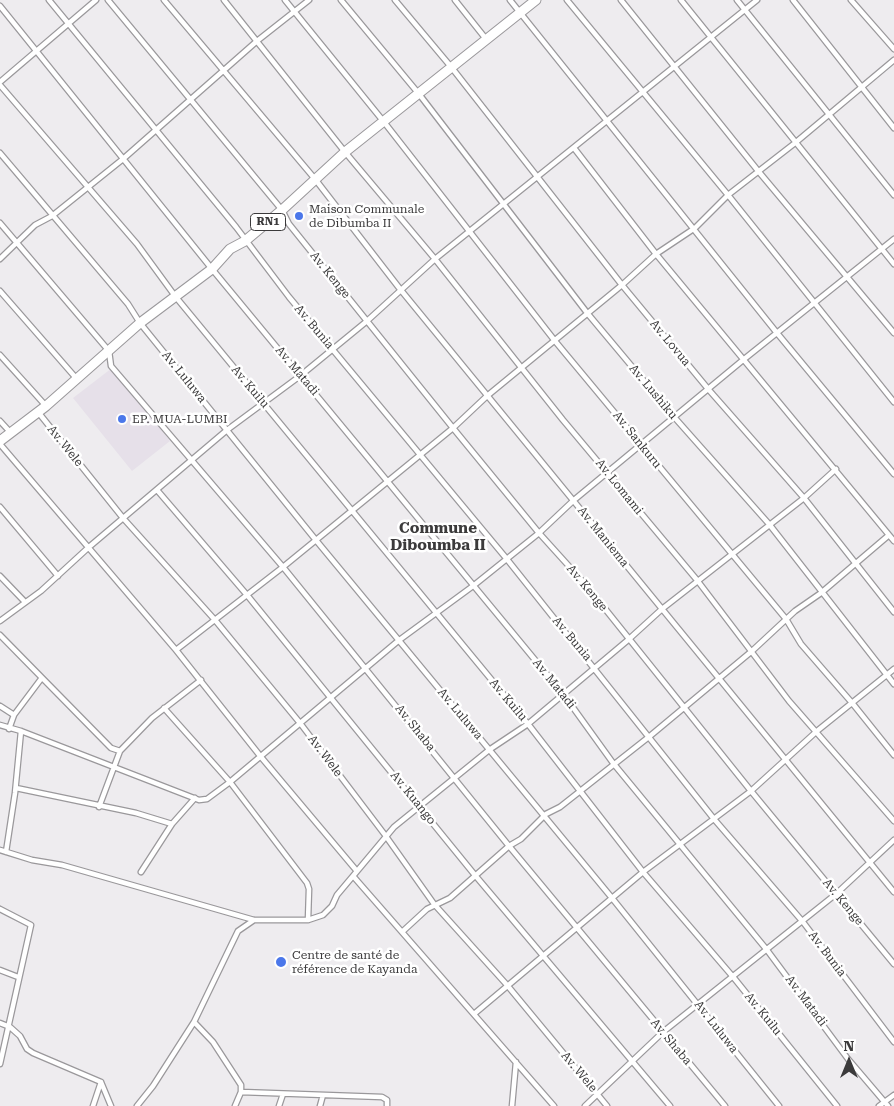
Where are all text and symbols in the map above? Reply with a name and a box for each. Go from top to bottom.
place label: Maison Communale de Dibumba II [309,202,424,230]
marker: Maison Communale de Dibumba II [293,210,305,222]
road number: RN1 [250,213,286,230]
street label: Av. Kenge [307,249,353,301]
street label: Av. Bunia [291,302,337,352]
street label: Av. Lovua [647,317,693,369]
street label: Av. Matadi [272,343,322,399]
street label: Av. Luluwa [159,348,209,406]
street label: Av. Lushiku [626,362,680,422]
street label: Av. Kuilu [228,363,272,411]
street label: Av. Sankuru [610,409,664,471]
place label: EP. MUA-LUMBI [132,412,227,426]
marker: EP. MUA-LUMBI [116,413,128,425]
street label: Av. Wele [44,423,86,469]
street label: Av. Lomami [592,456,646,518]
street label: Av. Maniema [574,504,632,570]
district label: Commune Diboumba II [390,520,486,555]
street label: Av. Kenge [563,562,611,614]
street label: Av. Bunia [549,614,595,664]
street label: Av. Matadi [529,656,579,712]
street label: Av. Kuilu [486,676,530,724]
street label: Av. Luluwa [434,685,486,743]
street label: Av. Shaba [392,702,438,754]
street label: Av. Wele [305,732,345,780]
street label: Av. Kuango [387,769,439,827]
street label: Av. Kenge [819,876,867,928]
street label: Av. Bunia [805,928,849,980]
place label: Centre de santé de référence de Kayanda [292,948,417,976]
marker: Centre de santé de référence de Kayanda [274,955,288,969]
street label: Av. Matadi [782,973,830,1029]
street label: Av. Kuilu [741,990,785,1038]
street label: Av. Luluwa [691,998,741,1056]
street label: Av. Shaba [647,1016,695,1068]
north arrow [824,1036,874,1086]
text: N [844,1038,854,1054]
street label: Av. Wele [558,1049,600,1095]

